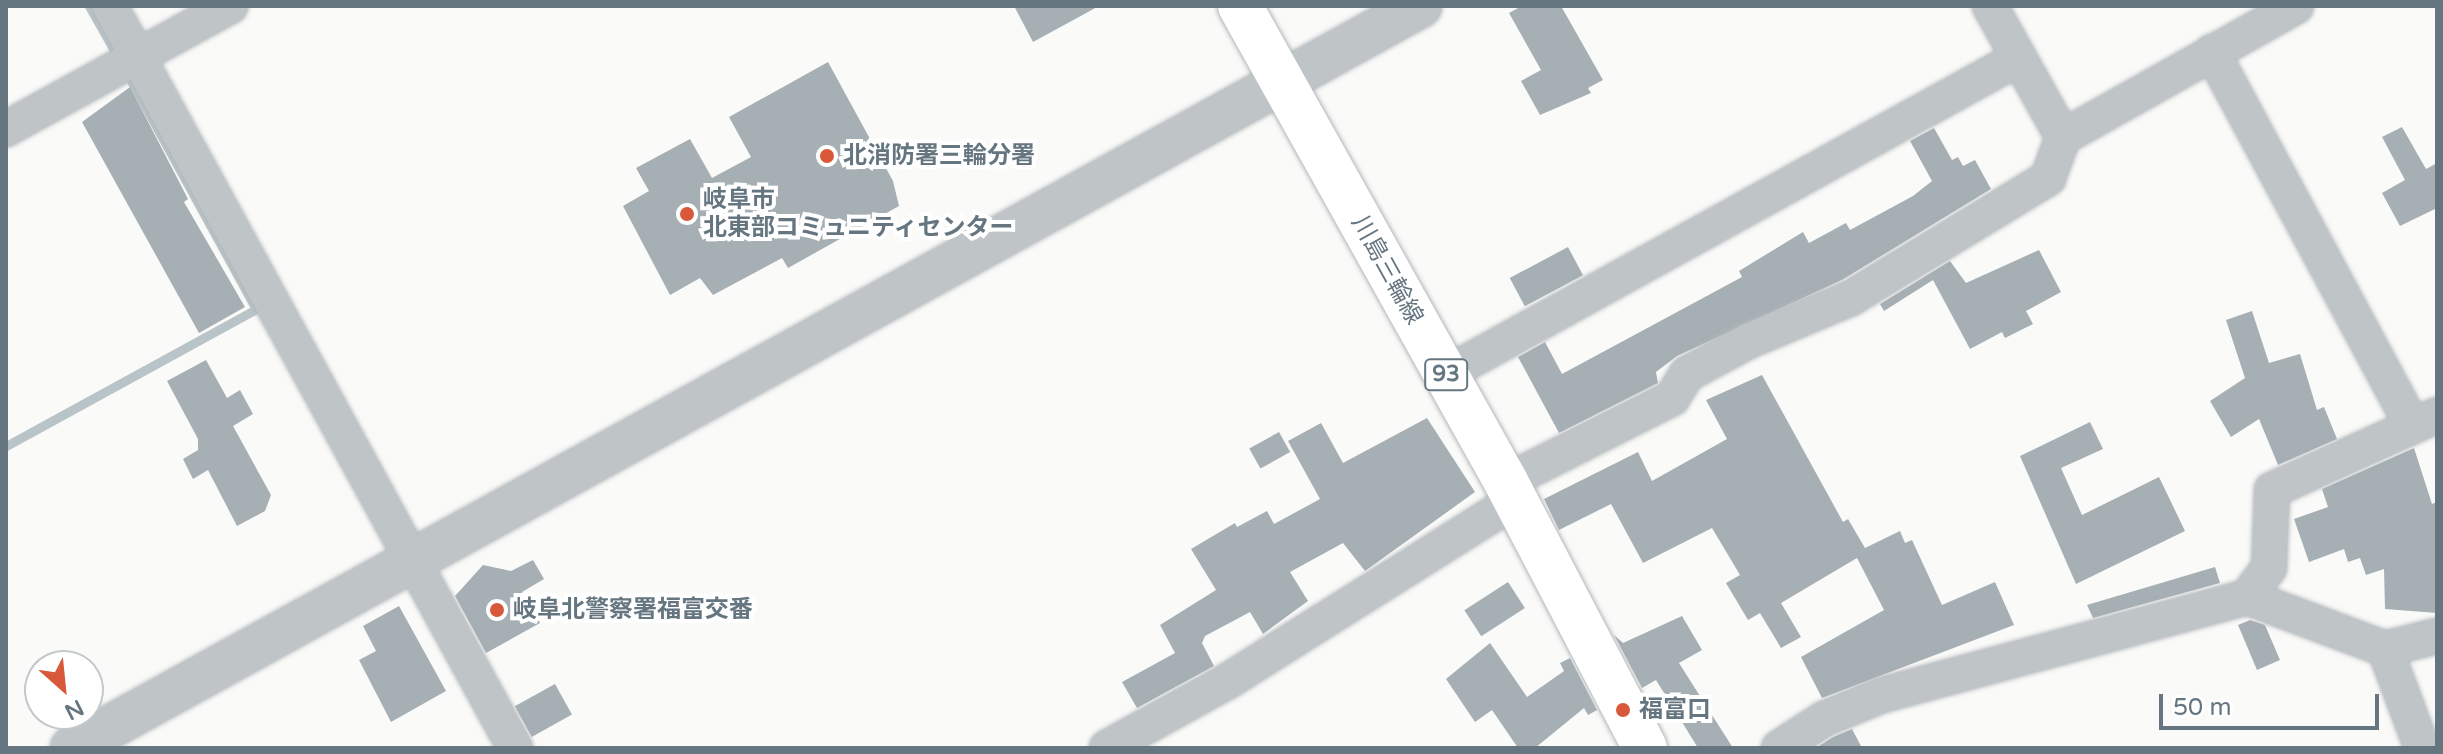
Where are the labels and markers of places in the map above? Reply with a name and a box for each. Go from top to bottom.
place label: 北消防署三輪分署 [843,142,1035,170]
marker: 北消防署三輪分署 [818,147,836,165]
place label: 岐阜市 北東部コミュニティセンター [703,186,1015,242]
marker: 岐阜市 北東部コミュニティセンター [678,205,696,223]
place label: 岐阜北警察署福富交番 [513,596,753,624]
marker: 岐阜北警察署福富交番 [488,601,506,619]
place label: 福富口 [1639,696,1711,724]
marker: 福富口 [1614,701,1632,719]

